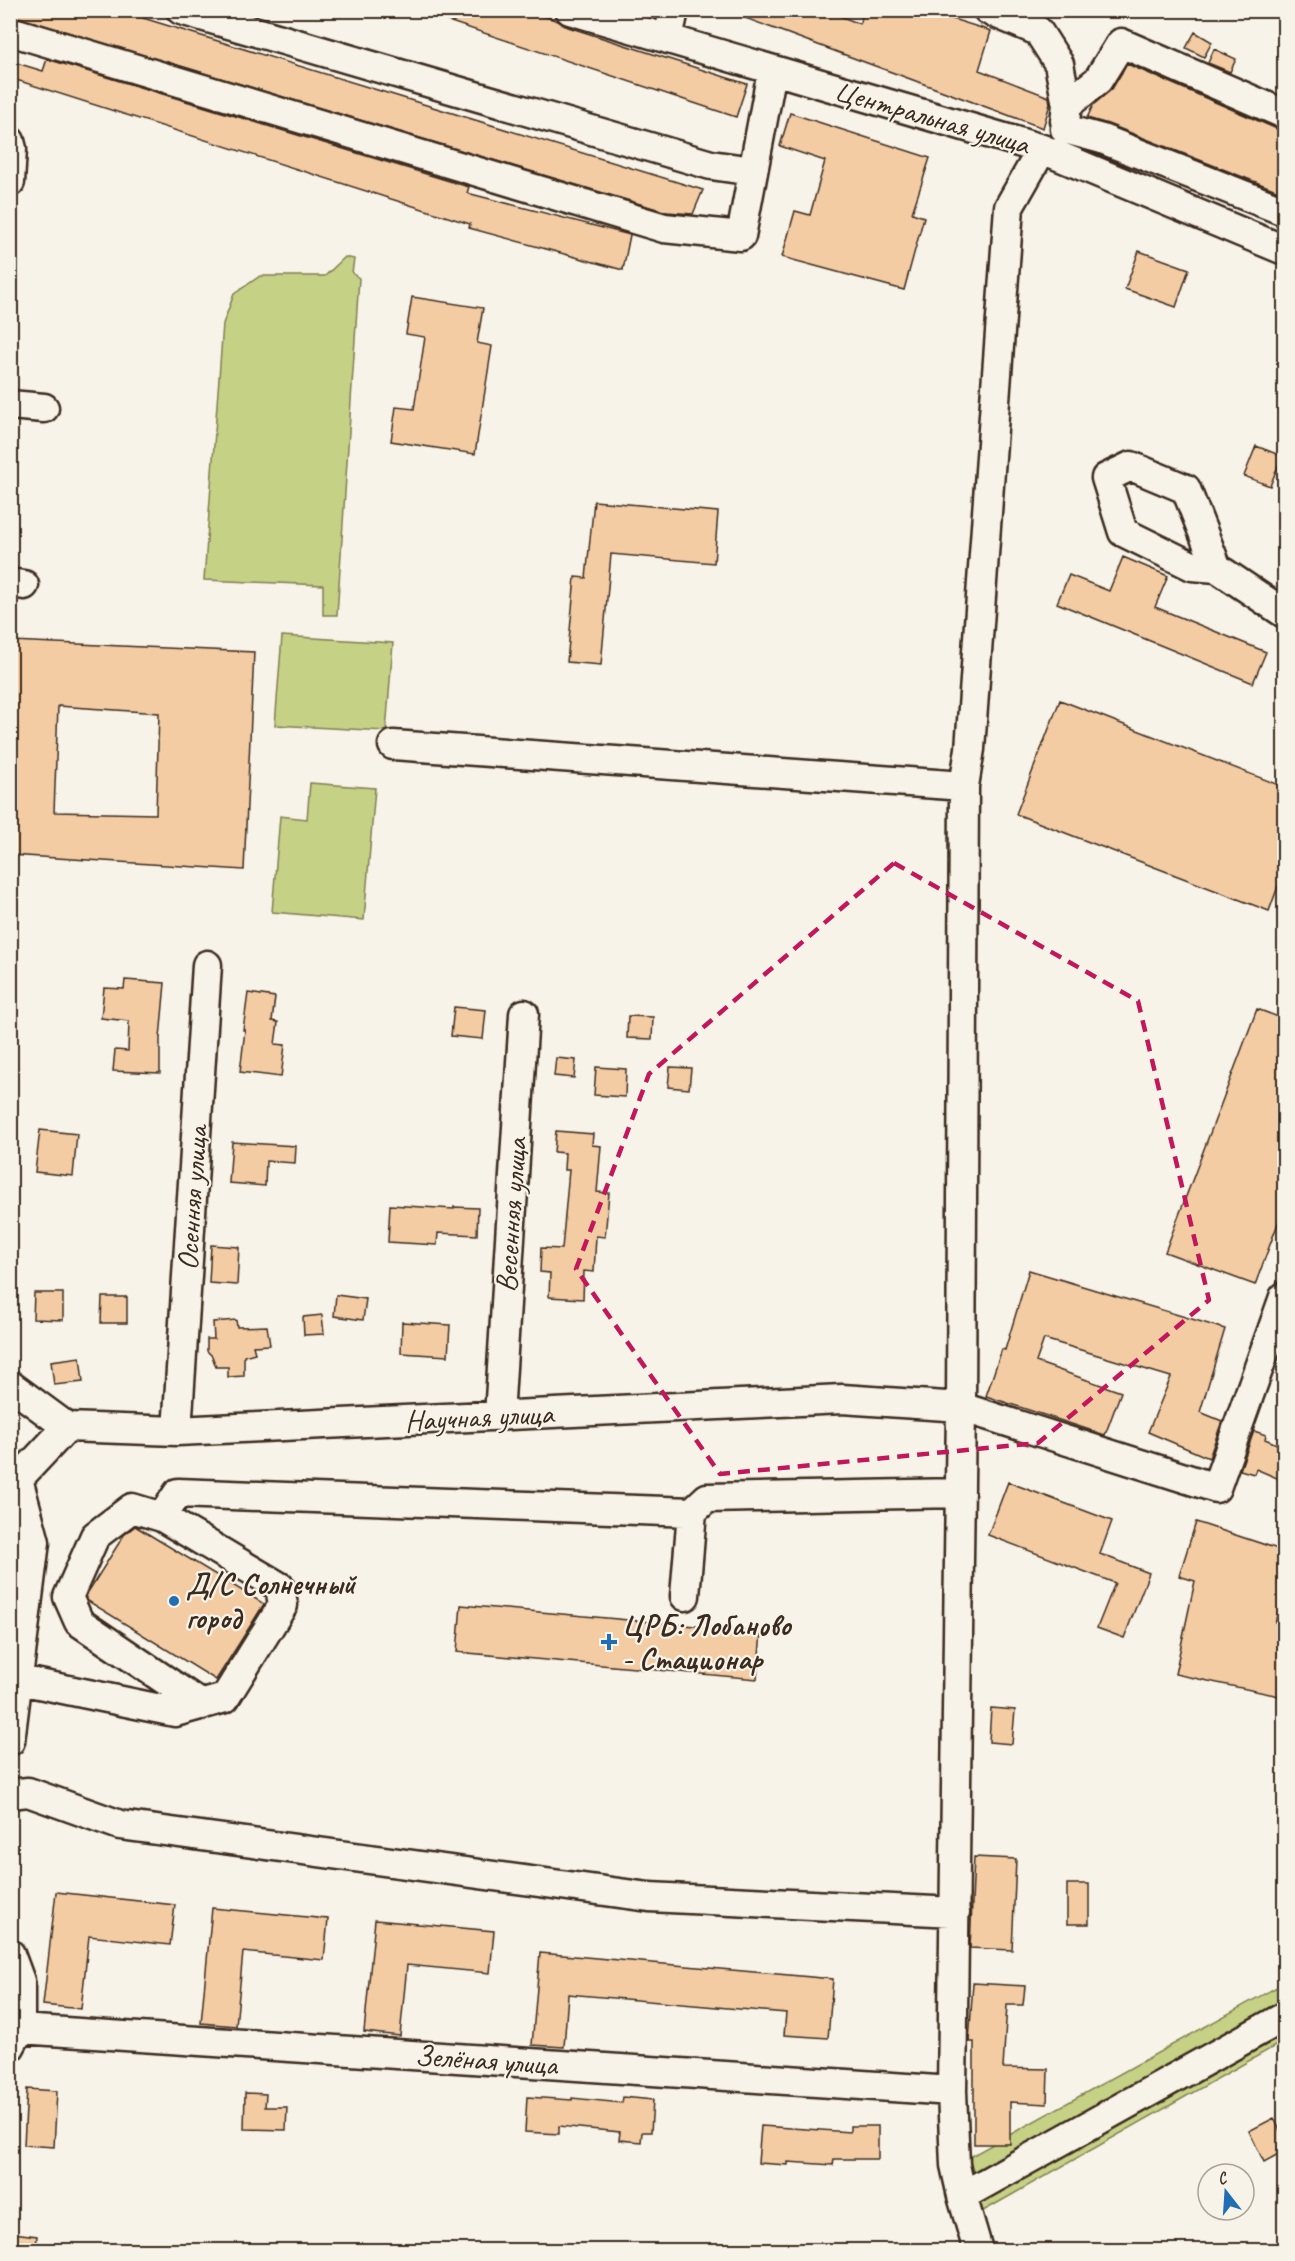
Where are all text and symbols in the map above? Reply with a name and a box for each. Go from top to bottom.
street label: Центральная улица [830,71,1036,163]
street label: Осенняя улица [168,1122,216,1271]
street label: Весенняя улица [487,1135,535,1293]
street label: Научная улица [404,1394,556,1440]
place label: Д/С Солнечный город [186,1565,358,1637]
marker: Д/С Солнечный город [167,1594,181,1608]
place label: ЦРБ: Лобаново - Стационар [622,1606,792,1678]
marker: ЦРБ: Лобаново - Стационар [600,1633,618,1651]
street label: Зелёная улица [414,2036,560,2084]
north arrow [1196,2162,1256,2222]
text: С [1215,2167,1231,2189]

